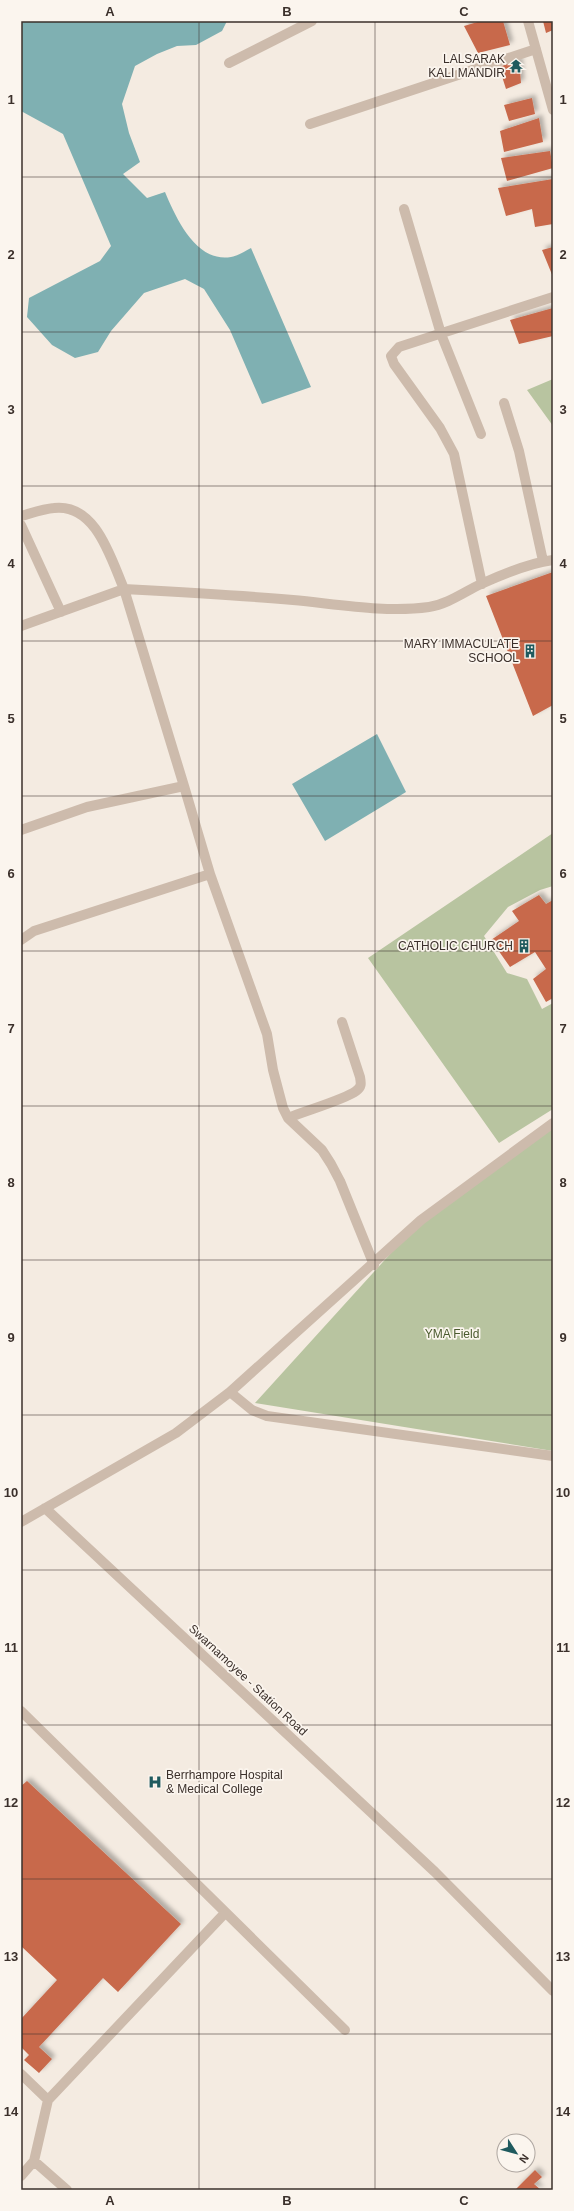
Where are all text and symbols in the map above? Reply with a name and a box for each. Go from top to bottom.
text: A [105,4,115,19]
text: B [282,4,292,19]
text: C [459,4,469,19]
place label: LALSARAK KALI MANDIR [428,52,505,80]
temple icon: LALSARAK KALI MANDIR [508,58,524,74]
text: 1 [7,92,15,107]
text: 1 [559,92,567,107]
text: 2 [7,247,15,262]
text: 2 [559,247,567,262]
text: 3 [7,402,15,417]
text: 3 [559,402,567,417]
text: 4 [7,556,15,571]
text: 4 [559,556,567,571]
place label: MARY IMMACULATE SCHOOL [404,637,519,665]
building icon: MARY IMMACULATE SCHOOL [522,643,538,659]
text: 5 [7,711,15,726]
text: 5 [559,711,567,726]
text: 6 [7,866,15,881]
text: 6 [559,866,567,881]
building icon: CATHOLIC CHURCH [516,938,532,954]
place label: CATHOLIC CHURCH [398,939,513,953]
text: 7 [7,1021,15,1036]
text: 7 [559,1021,567,1036]
text: 8 [7,1175,15,1190]
text: 8 [559,1175,567,1190]
park label: YMA Field [425,1327,479,1341]
text: 9 [7,1330,15,1345]
text: 9 [559,1330,567,1345]
text: 10 [4,1485,18,1500]
text: 10 [556,1485,570,1500]
street label: Swarnamoyee - Station Road [186,1621,310,1739]
text: 11 [4,1640,18,1655]
text: 11 [556,1640,570,1655]
place label: Berrhampore Hospital & Medical College [166,1768,283,1796]
hospital icon: Berrhampore Hospital & Medical College [147,1774,163,1790]
text: 12 [4,1795,18,1810]
text: 12 [556,1795,570,1810]
text: 13 [4,1949,18,1964]
text: 13 [556,1949,570,1964]
text: 14 [4,2104,19,2119]
text: 14 [556,2104,571,2119]
north arrow [496,2133,536,2173]
text: N [517,2152,531,2166]
text: A [105,2193,115,2208]
text: B [282,2193,292,2208]
text: C [459,2193,469,2208]

